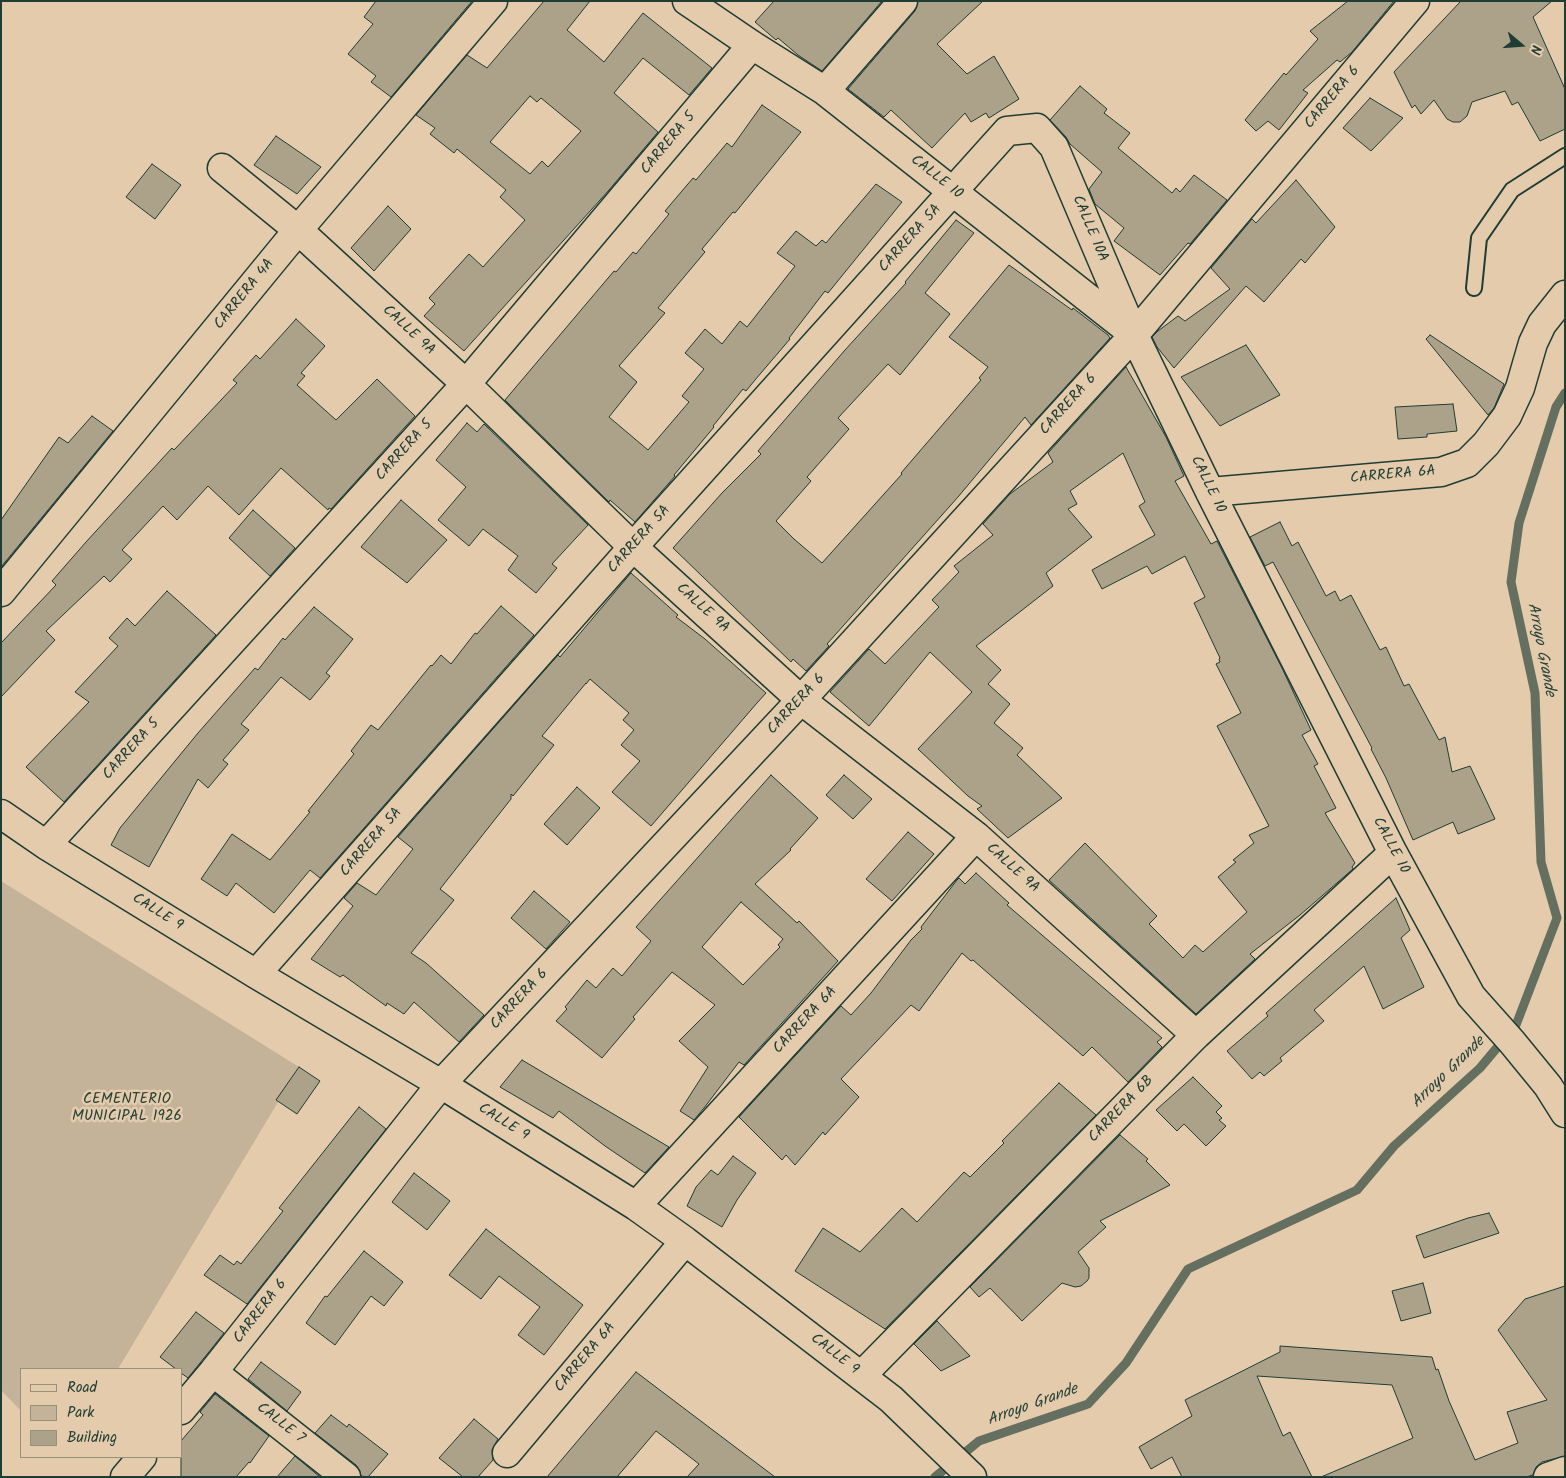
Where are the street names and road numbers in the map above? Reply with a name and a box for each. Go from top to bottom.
street label: CARRERA 6 [1301,63,1365,133]
street label: CARRERA 5 [638,109,700,179]
street label: CALLE 10 [906,152,966,204]
street label: CALLE 10A [1067,193,1111,265]
street label: CARRERA 5A [876,201,946,277]
street label: CARRERA 4A [211,256,279,334]
street label: CALLE 9A [378,302,438,360]
street label: CARRERA 6 [1037,371,1101,439]
street label: CARRERA 5 [373,417,437,485]
street label: CALLE 10 [1185,453,1229,517]
street label: CARRERA 6A [1350,463,1436,489]
street label: CARRERA 5A [605,502,675,578]
street label: CALLE 9A [672,580,732,638]
street label: CARRERA 6 [764,671,830,739]
street label: CARRERA 5 [100,716,164,784]
street label: CARRERA 5A [337,805,407,881]
street label: CALLE 10 [1368,815,1412,877]
street label: CALLE 9A [982,840,1042,898]
street label: CALLE 9 [128,890,186,936]
street label: CARRERA 6 [487,966,553,1034]
street label: CARRERA 6A [770,984,842,1058]
street label: CARRERA 6B [1086,1073,1158,1147]
street label: CALLE 9 [474,1100,532,1146]
street label: CARRERA 6 [230,1276,292,1348]
street label: CARRERA 6A [552,1319,620,1397]
street label: CALLE 9 [806,1330,862,1380]
street label: CALLE 7 [252,1400,308,1448]

